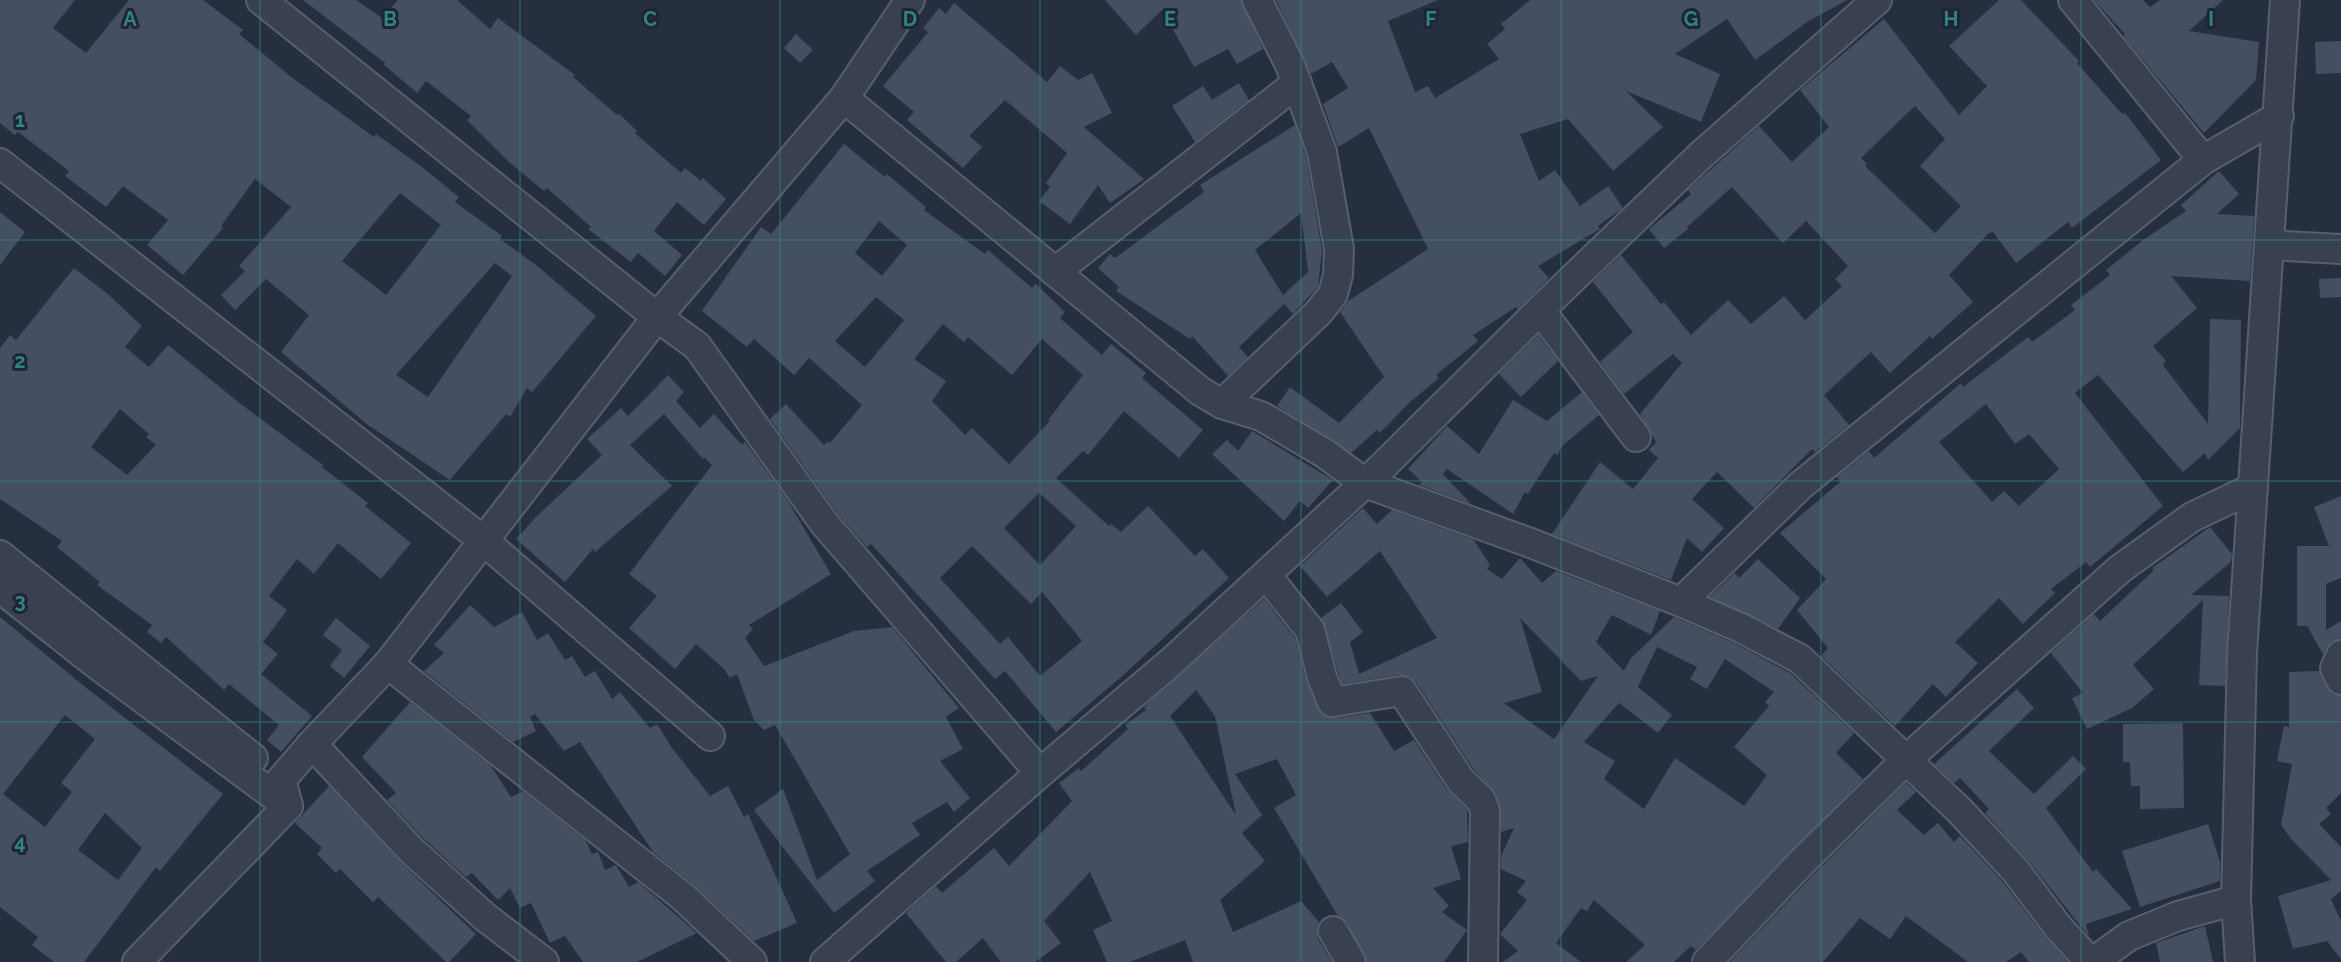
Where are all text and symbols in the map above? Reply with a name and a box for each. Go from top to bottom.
text: A [123,7,137,31]
text: B [383,7,397,31]
text: C [643,7,657,31]
text: D [903,7,917,31]
text: E [1164,7,1176,31]
text: F [1425,7,1437,31]
text: G [1684,7,1698,31]
text: H [1944,7,1958,31]
text: I [2208,7,2214,31]
text: 1 [15,108,25,132]
text: 2 [14,349,26,373]
text: 3 [14,589,26,613]
text: 4 [14,830,26,854]

